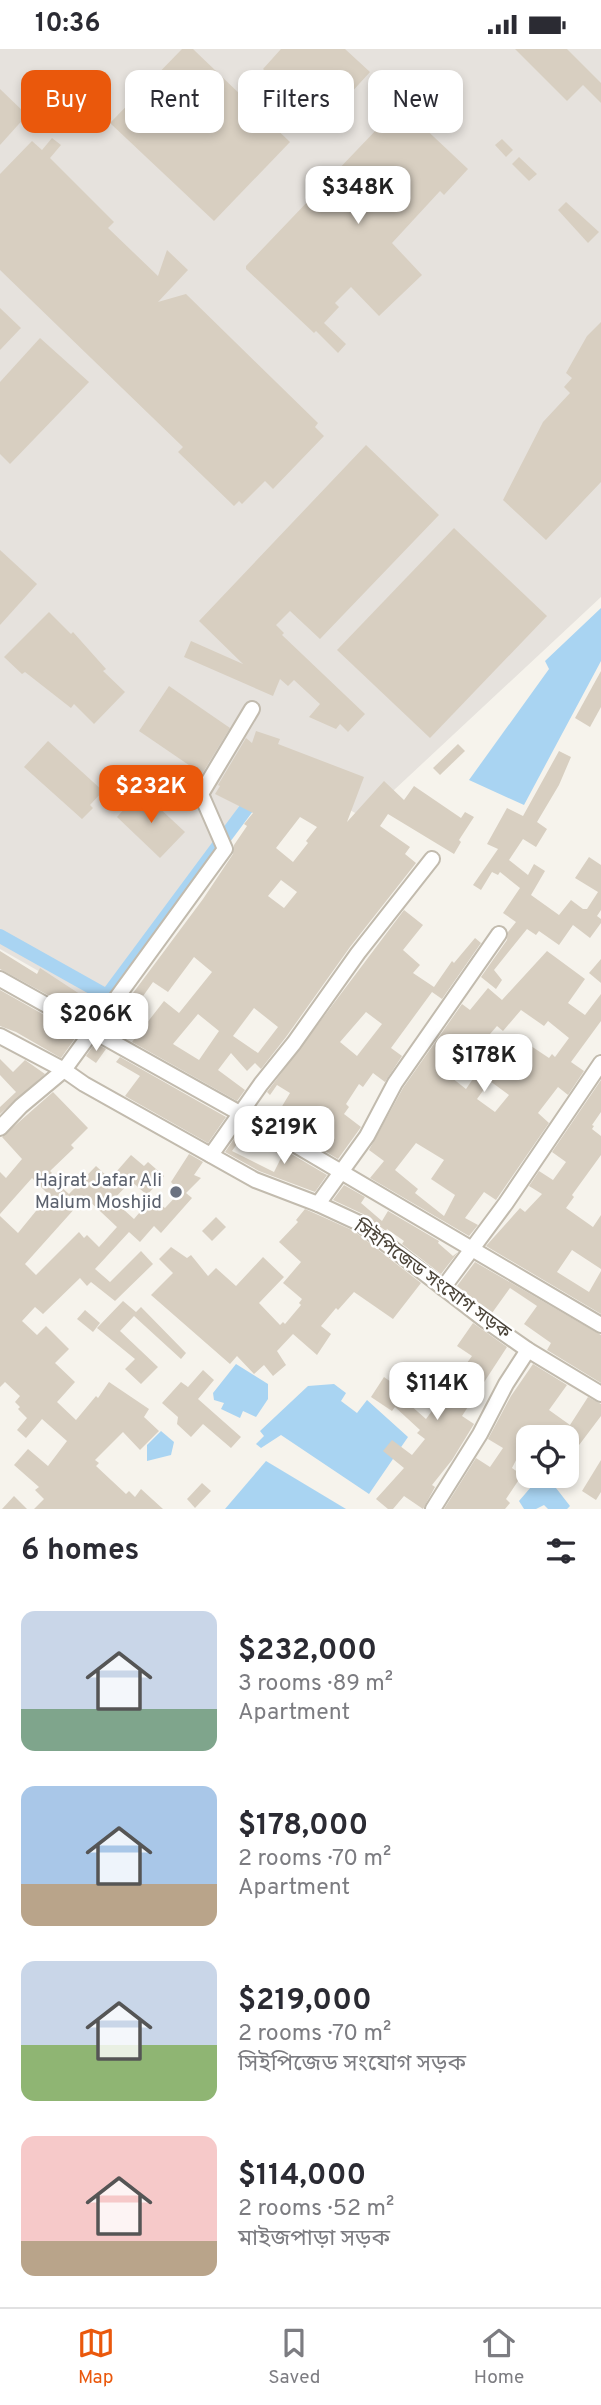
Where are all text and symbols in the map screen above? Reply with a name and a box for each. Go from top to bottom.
text: 10:36 [35,8,100,41]
chip: Buy [21,70,111,133]
chip: Rent [125,70,224,133]
chip: Filters [238,70,354,133]
chip: New [368,70,463,133]
pin: $348K [309,167,407,226]
text: $348K [321,174,395,203]
pin: $232K [102,765,200,825]
text: $232K [115,773,187,802]
pin: $206K [47,993,145,1053]
text: $206K [59,1001,133,1030]
pin: $178K [435,1035,533,1094]
text: $178K [451,1042,517,1071]
pin: $219K [235,1107,333,1166]
text: $219K [250,1114,318,1143]
place label: Hajrat Jafar Ali Malum Moshjid [35,1169,162,1215]
marker: Hajrat Jafar Ali Malum Moshjid [168,1184,184,1200]
street label: সিইপিজেড সংযোগ সড়ক [348,1214,516,1345]
pin: $114K [388,1363,486,1422]
text: $114K [405,1370,469,1399]
map controls [516,1425,579,1488]
button: locate [516,1425,579,1488]
icon: filters [542,1532,580,1570]
text: 6 homes [21,1533,139,1570]
text: $232,000 [238,1633,377,1670]
icon: home [77,1639,161,1723]
text: 3 rooms · 89 m² [238,1670,393,1699]
text: Apartment [238,1699,350,1728]
text: $178,000 [238,1808,368,1845]
icon: home [77,1814,161,1898]
text: 2 rooms · 70 m² [238,1845,391,1874]
text: Apartment [238,1874,350,1903]
text: $219,000 [238,1983,372,2020]
icon: home [77,1989,161,2073]
text: 2 rooms · 70 m² [238,2020,391,2049]
text: সিইপিজেড সংযোগ সড়ক [238,2050,466,2079]
text: $114,000 [238,2158,366,2195]
icon: home [77,2164,161,2248]
text: 2 rooms · 52 m² [238,2195,394,2224]
text: মাইজপাড়া সড়ক [238,2225,390,2254]
tab: Map [77,2324,115,2390]
tab: Saved [268,2324,320,2390]
tab: Home [474,2324,524,2390]

